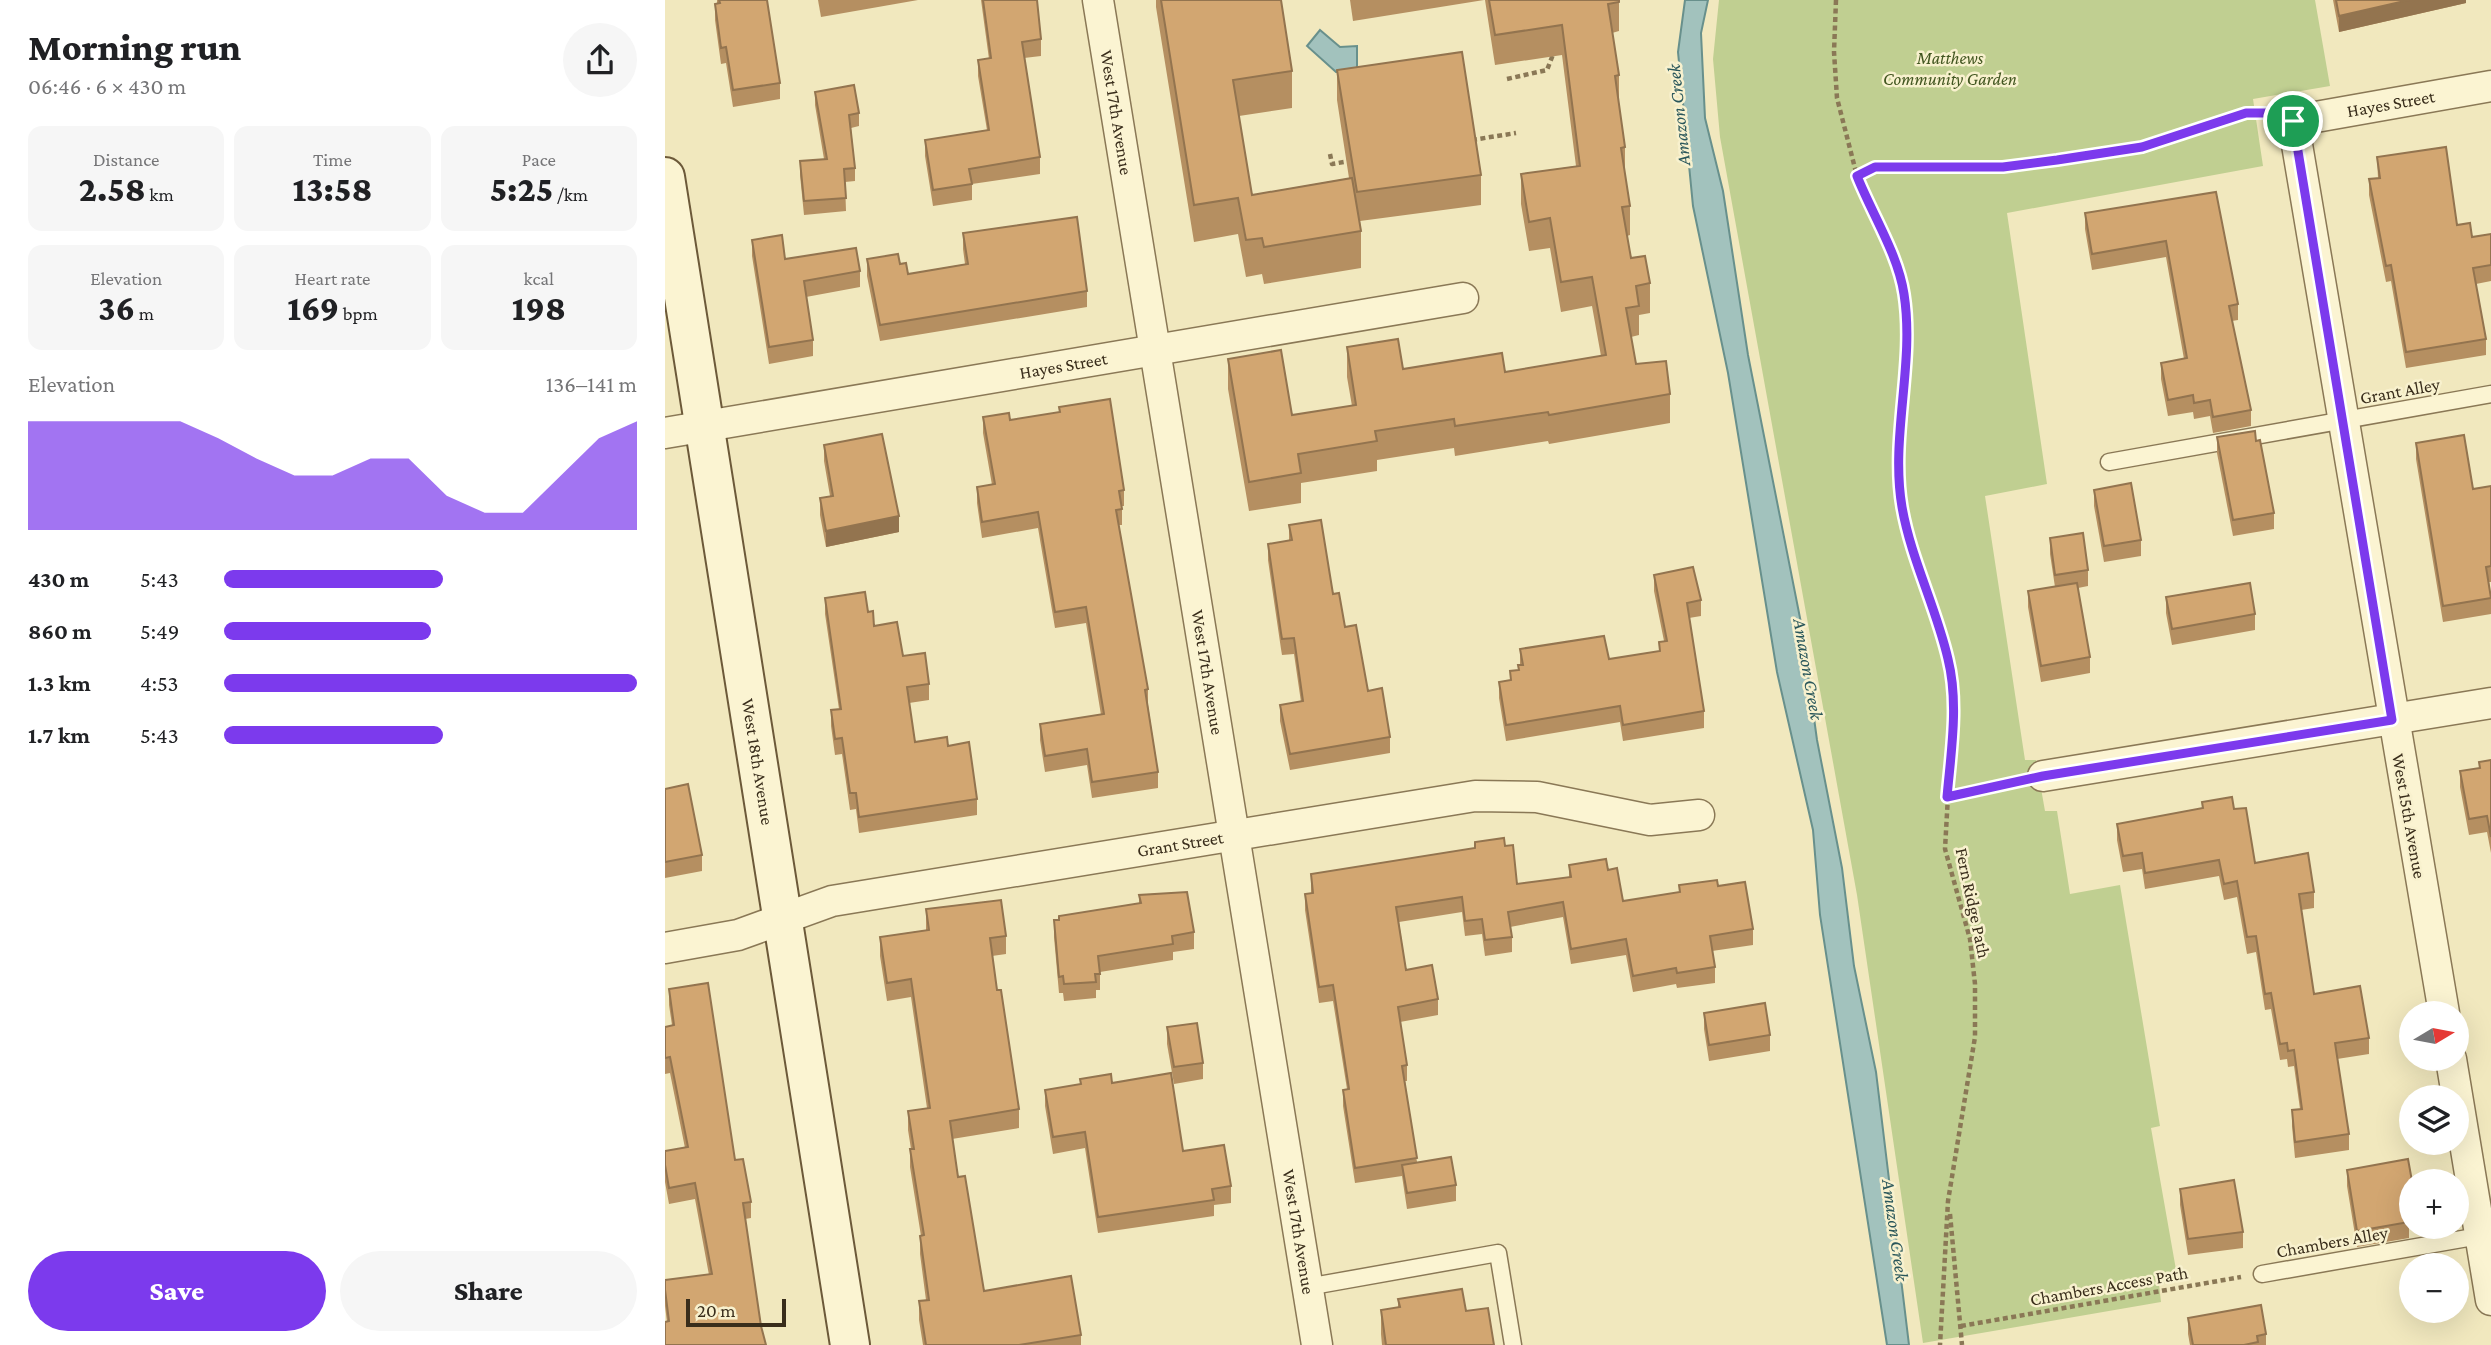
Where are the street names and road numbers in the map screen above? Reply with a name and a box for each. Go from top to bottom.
street label: West 17th Avenue [1096,49,1136,177]
street label: Hayes Street [2345,86,2437,121]
street label: Hayes Street [1018,348,1110,383]
street label: Grant Alley [2359,374,2442,408]
street label: West 17th Avenue [1187,608,1227,736]
street label: West 18th Avenue [738,697,777,826]
street label: West 15th Avenue [2388,752,2430,880]
street label: Grant Street [1136,827,1226,861]
street label: Fern Ridge Path [1952,846,1995,960]
street label: West 17th Avenue [1279,1168,1319,1296]
street label: Chambers Alley [2275,1222,2390,1262]
street label: Chambers Access Path [2028,1262,2190,1310]

